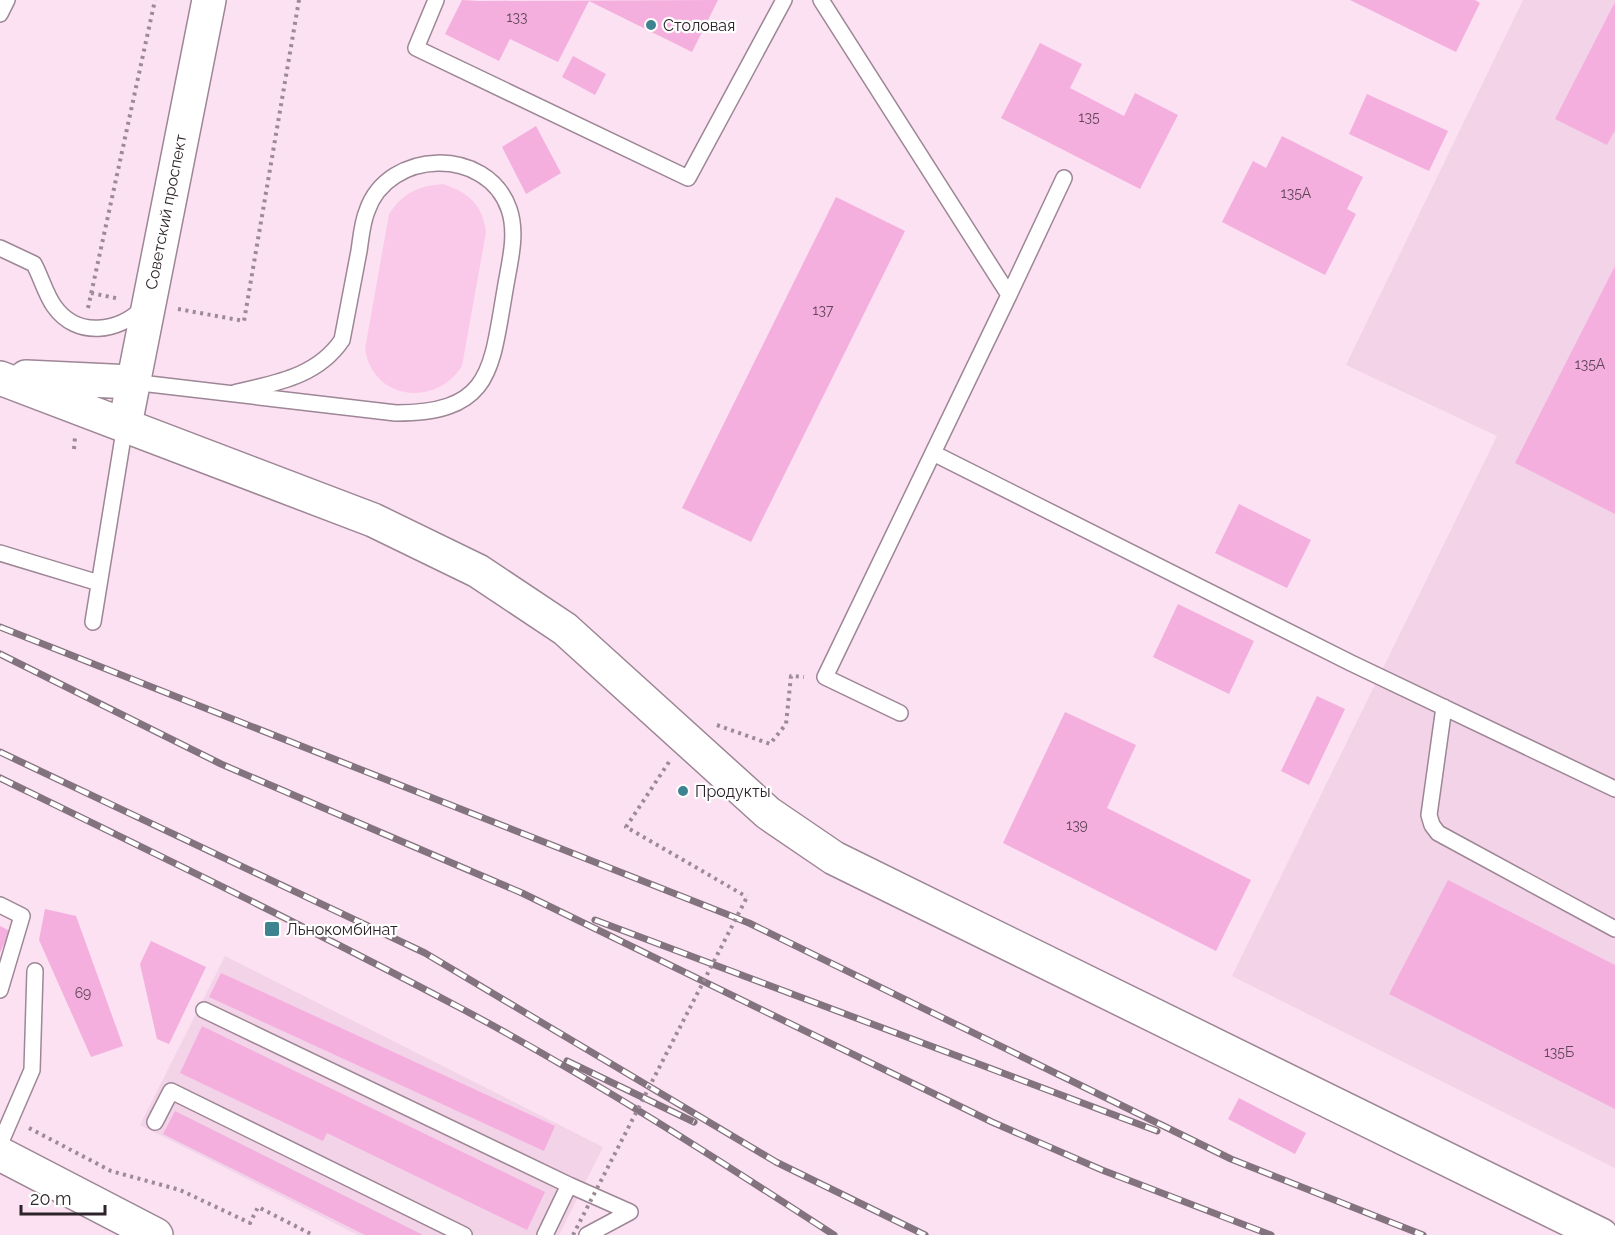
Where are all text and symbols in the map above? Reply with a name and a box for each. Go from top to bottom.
house number: 133 [507,9,527,25]
place label: Столовая [663,16,735,35]
marker: Столовая [644,18,658,32]
house number: 135 [1078,109,1100,125]
street label: Советский проспект [142,132,190,291]
house number: 135А [1281,185,1312,201]
house number: 137 [813,302,834,318]
house number: 135А [1575,356,1606,372]
place label: Продукты [695,782,771,801]
marker: Продукты [676,784,690,798]
house number: 139 [1066,817,1088,833]
marker: Льнокомбинат [263,920,281,938]
place label: Льнокомбинат [286,920,398,939]
house number: 69 [75,985,91,1001]
house number: 135Б [1544,1044,1574,1060]
scale bar [21,1178,105,1216]
text: 20 m [30,1188,72,1209]

